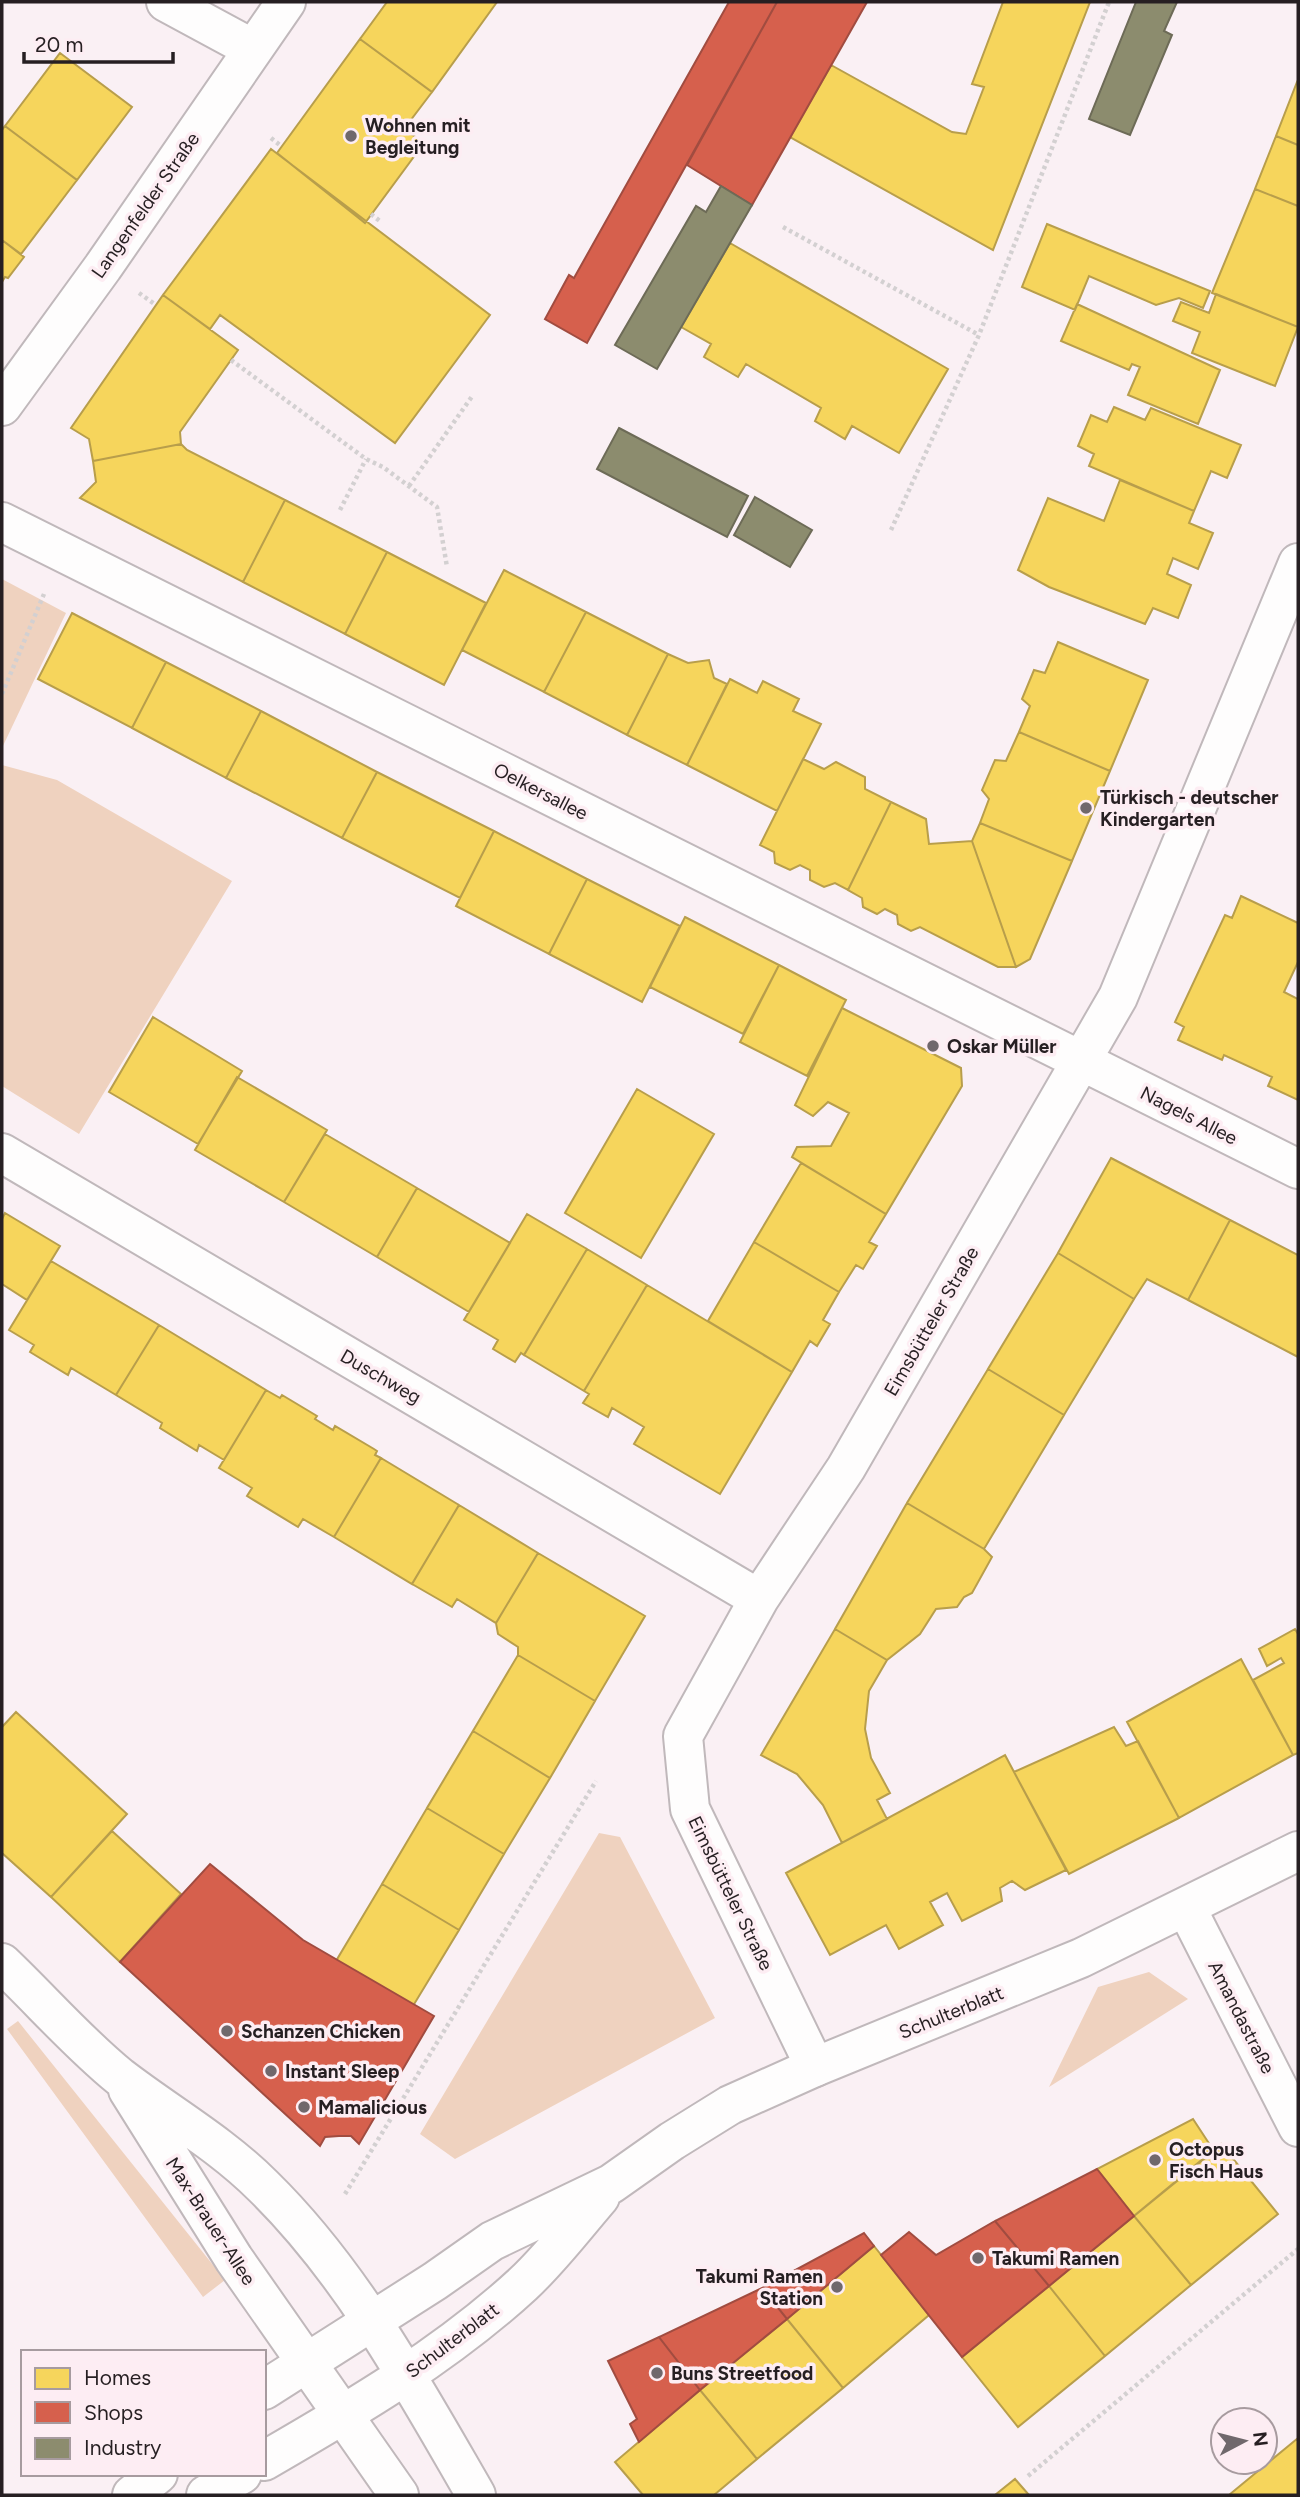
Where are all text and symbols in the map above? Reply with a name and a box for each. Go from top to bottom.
scale bar [24,21,173,65]
text: 20 m [35,32,83,57]
place label: Wohnen mit Begleitung [365,114,471,159]
street label: Langenfelder Straße [87,128,204,283]
marker: Wohnen mit Begleitung [343,128,359,144]
street label: Oelkersallee [490,758,592,825]
place label: Türkisch - deutscher Kindergarten [1100,786,1278,831]
marker: Türkisch - deutscher Kindergarten [1078,800,1094,816]
place label: Oskar Müller [947,1035,1057,1058]
marker: Oskar Müller [925,1038,941,1054]
street label: Nagels Allee [1136,1081,1241,1150]
street label: Eimsbütteler Straße [879,1242,984,1400]
street label: Duschweg [336,1344,425,1409]
street label: Eimsbütteler Straße [683,1812,778,1974]
street label: Amandastraße [1203,1957,1280,2077]
street label: Schulterblatt [896,1981,1007,2044]
place label: Schanzen Chicken [241,2020,401,2043]
marker: Schanzen Chicken [219,2023,235,2039]
place label: Instant Sleep [285,2060,399,2083]
marker: Instant Sleep [263,2063,279,2079]
place label: Mamalicious [318,2096,427,2119]
marker: Mamalicious [296,2099,312,2115]
place label: Octopus Fisch Haus [1169,2138,1263,2183]
marker: Octopus Fisch Haus [1147,2152,1163,2168]
street label: Max-Brauer-Allee [161,2153,260,2289]
place label: Takumi Ramen [992,2247,1119,2270]
marker: Takumi Ramen [970,2250,986,2266]
place label: Takumi Ramen Station [696,2265,823,2310]
marker: Takumi Ramen Station [829,2279,845,2295]
street label: Schulterblatt [401,2298,503,2383]
legend [21,2350,266,2476]
place label: Buns Streetfood [671,2362,813,2385]
text: Homes [84,2365,151,2390]
marker: Buns Streetfood [649,2365,665,2381]
text: Shops [84,2400,143,2425]
north arrow [1209,2406,1279,2476]
text: N [1248,2430,1273,2448]
text: Industry [84,2435,161,2460]

